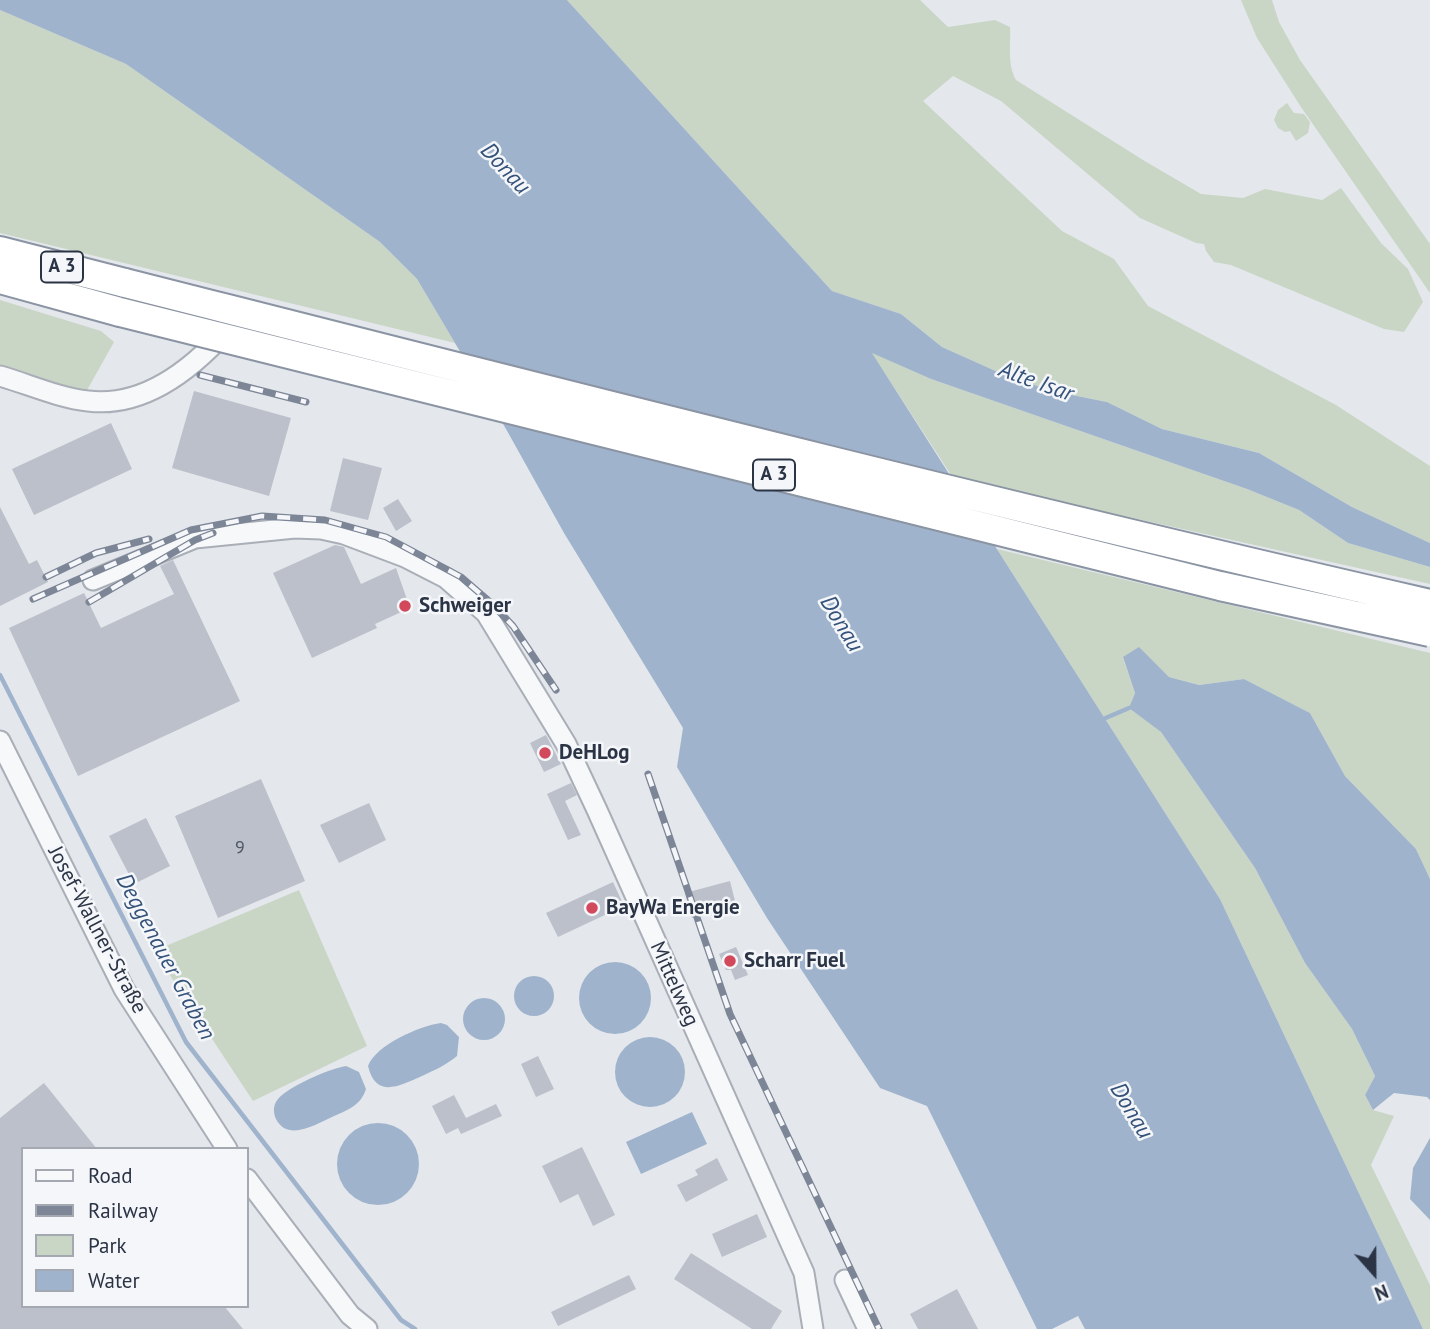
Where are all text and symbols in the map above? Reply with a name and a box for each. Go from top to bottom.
water label: Donau [474,137,536,201]
road number: A 3 [41,252,83,282]
water label: Alte Isar [995,356,1077,408]
road number: A 3 [753,460,795,490]
water label: Donau [814,591,868,657]
place label: Schweiger [419,593,511,619]
marker: Schweiger [397,598,413,614]
place label: DeHLog [559,740,630,766]
marker: DeHLog [537,745,553,761]
house number: 9 [235,837,245,859]
street label: Josef-Wallner-Straße [42,842,152,1018]
water label: Deggenauer Graben [109,869,221,1045]
place label: BayWa Energie [606,895,740,921]
marker: BayWa Energie [584,900,600,916]
street label: Mittelweg [644,938,704,1030]
place label: Scharr Fuel [744,948,845,974]
marker: Scharr Fuel [722,953,738,969]
water label: Donau [1104,1078,1158,1144]
legend [21,1147,248,1308]
text: Road [88,1162,132,1189]
text: Railway [88,1197,158,1224]
text: Park [88,1232,127,1259]
north arrow [1339,1238,1409,1308]
text: Water [88,1267,140,1294]
text: N [1371,1279,1392,1306]

